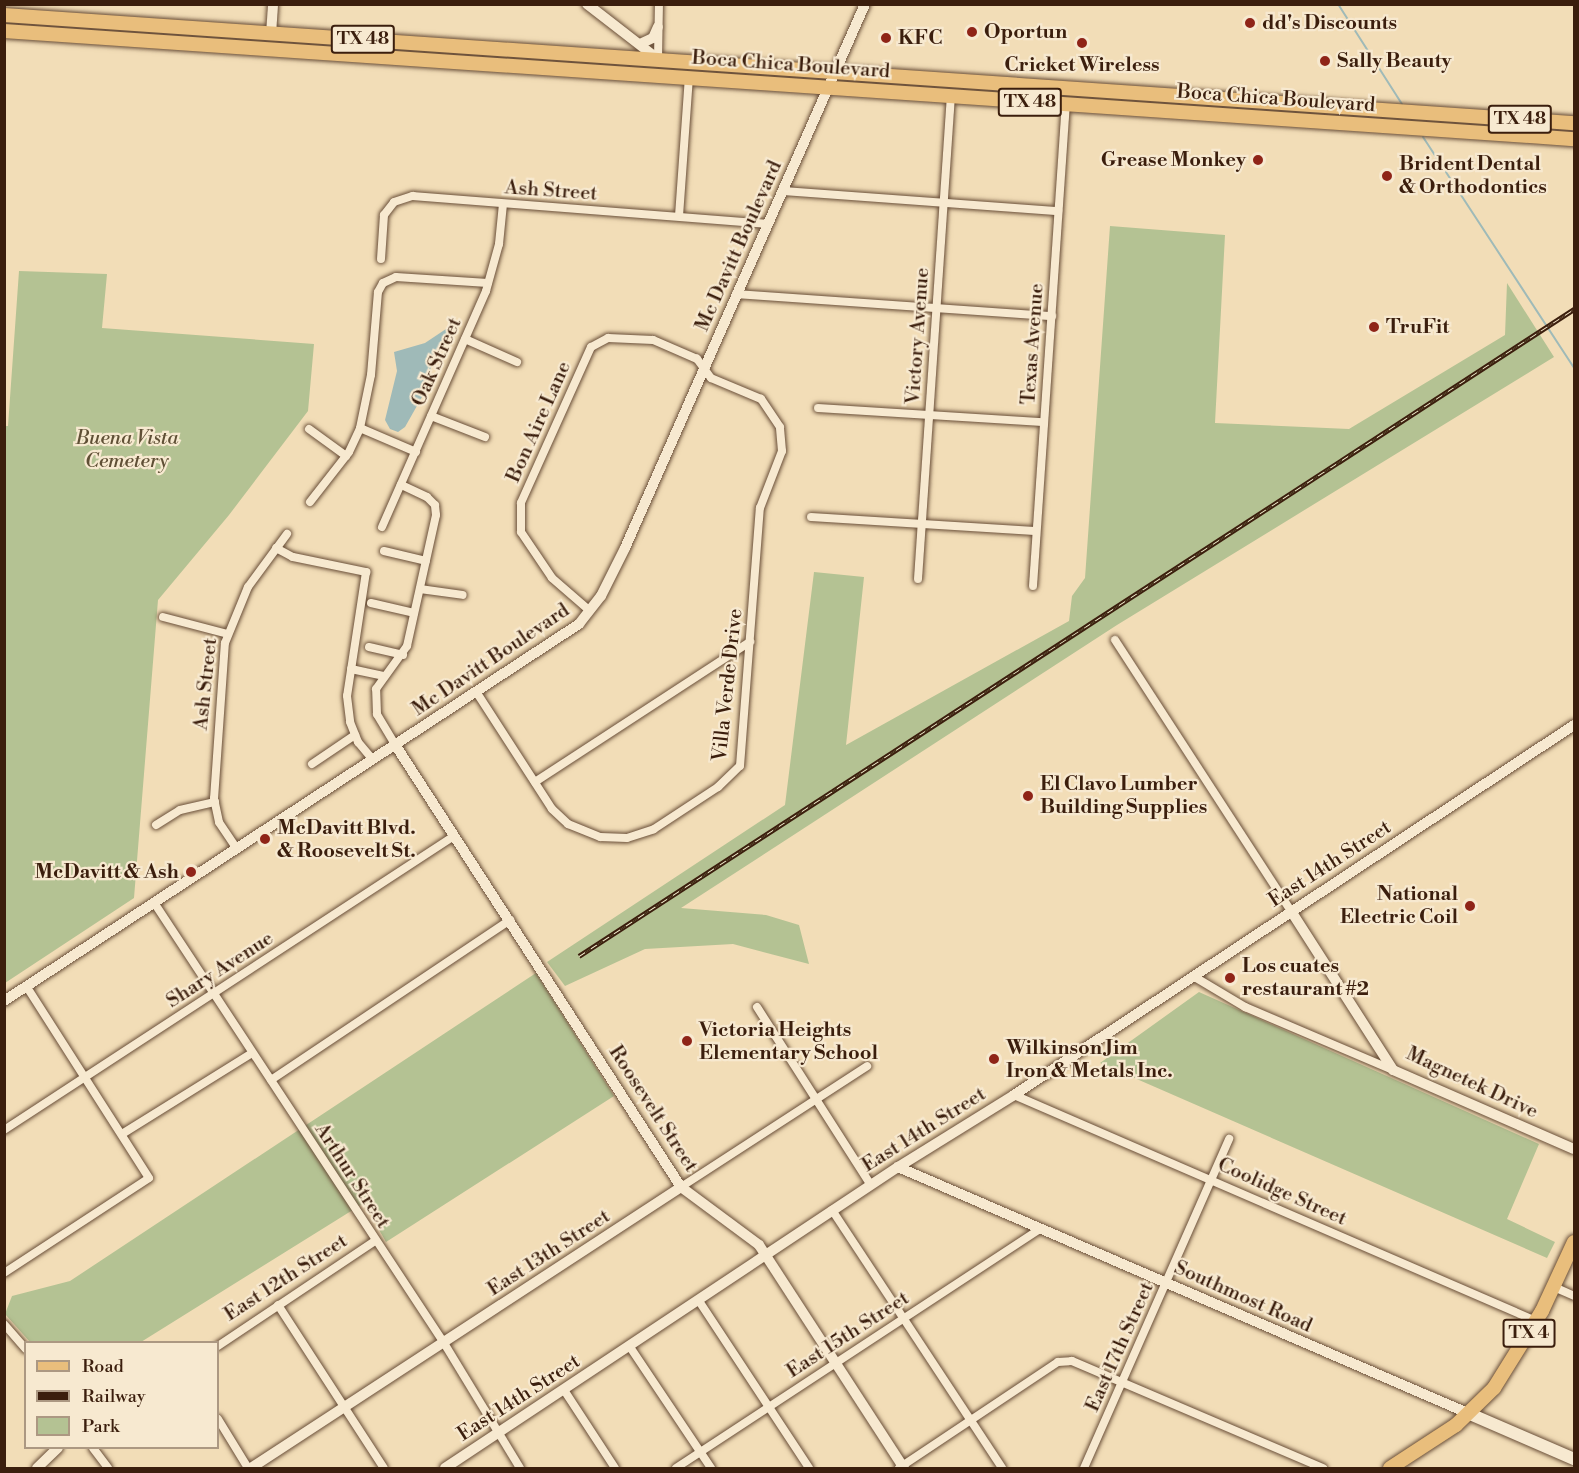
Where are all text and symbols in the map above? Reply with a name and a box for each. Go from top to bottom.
place label: dd's Discounts [1262,11,1397,35]
marker: dd's Discounts [1243,16,1257,30]
place label: Oportun [984,20,1067,44]
road number: TX 48 [330,24,396,54]
marker: Oportun [965,25,979,39]
place label: KFC [898,26,942,50]
marker: KFC [879,31,893,45]
marker: Cricket Wireless [1075,36,1089,50]
street label: Boca Chica Boulevard [691,46,891,84]
place label: Sally Beauty [1337,49,1452,73]
place label: Cricket Wireless [1004,53,1160,77]
marker: Sally Beauty [1318,54,1332,68]
street label: Boca Chica Boulevard [1176,80,1376,118]
road number: TX 48 [997,87,1063,117]
road number: TX 48 [1487,104,1553,134]
place label: Grease Monkey [1101,148,1246,172]
place label: Brident Dental & Orthodontics [1399,152,1547,199]
marker: Grease Monkey [1251,153,1265,167]
street label: Mc Davitt Boulevard [691,157,787,335]
marker: Brident Dental & Orthodontics [1380,169,1394,183]
street label: Ash Street [504,176,598,206]
street label: Victory Avenue [901,267,935,405]
street label: Texas Avenue [1017,282,1049,406]
street label: Oak Street [407,314,467,410]
place label: TruFit [1386,315,1449,339]
marker: TruFit [1367,320,1381,334]
street label: Bon Aire Lane [502,358,576,486]
park label: Buena Vista Cemetery [76,427,178,474]
street label: Mc Davitt Boulevard [408,598,574,722]
street label: Villa Verde Drive [708,607,748,763]
street label: Ash Street [189,637,223,731]
place label: El Clavo Lumber Building Supplies [1040,772,1207,819]
marker: El Clavo Lumber Building Supplies [1021,789,1035,803]
street label: East 14th Street [1264,815,1396,913]
place label: McDavitt Blvd. & Roosevelt St. [277,816,416,863]
marker: McDavitt Blvd. & Roosevelt St. [258,832,272,846]
place label: McDavitt & Ash [35,860,179,884]
marker: McDavitt & Ash [184,865,198,879]
place label: National Electric Coil [1340,882,1458,929]
marker: National Electric Coil [1463,899,1477,913]
street label: Shary Avenue [162,927,278,1013]
place label: Los cuates restaurant #2 [1242,954,1369,1001]
marker: Los cuates restaurant #2 [1223,971,1237,985]
place label: Victoria Heights Elementary School [699,1018,878,1065]
marker: Victoria Heights Elementary School [680,1034,694,1048]
place label: Wilkinson Jim Iron & Metals Inc. [1006,1036,1173,1083]
street label: Roosevelt Street [603,1041,703,1177]
street label: Magnetek Drive [1402,1042,1542,1124]
marker: Wilkinson Jim Iron & Metals Inc. [987,1052,1001,1066]
street label: East 14th Street [858,1082,990,1178]
street label: Arthur Street [309,1119,395,1233]
street label: Coolidge Street [1214,1153,1350,1231]
street label: East 13th Street [483,1204,615,1302]
street label: East 12th Street [220,1229,352,1327]
street label: Southmost Road [1170,1256,1316,1338]
street label: East 17th Street [1081,1278,1159,1416]
street label: East 15th Street [782,1286,914,1384]
road number: TX 4 [1502,1318,1556,1348]
legend [24,1341,219,1449]
street label: East 14th Street [453,1349,585,1447]
text: Road [82,1355,124,1378]
text: Railway [82,1385,145,1408]
text: Park [82,1415,119,1438]

